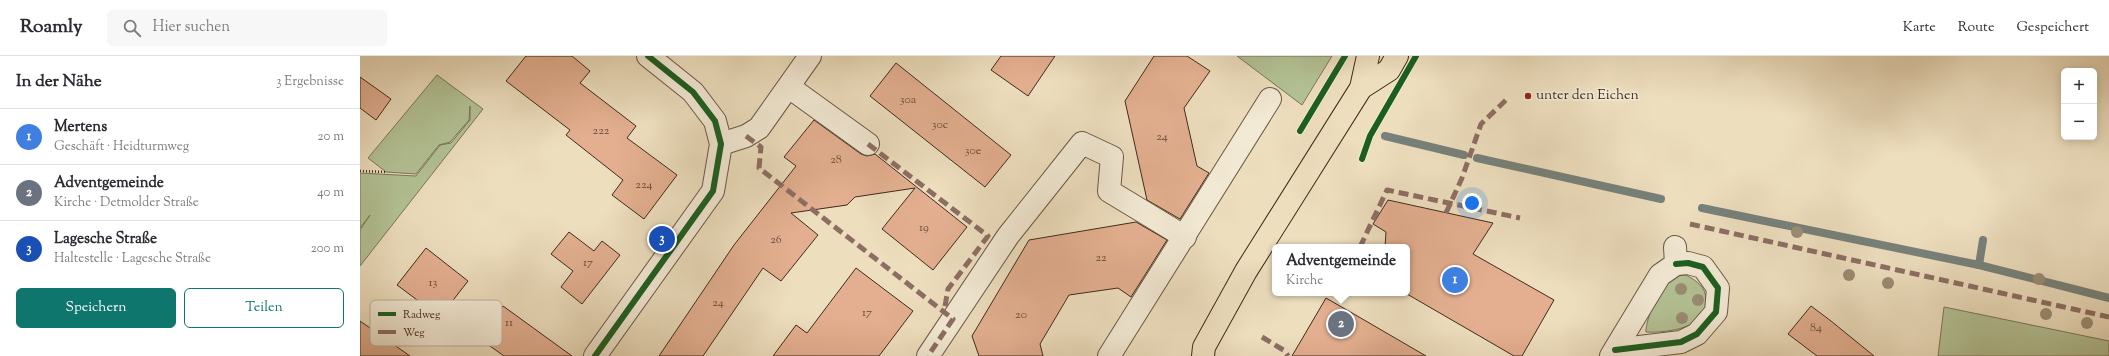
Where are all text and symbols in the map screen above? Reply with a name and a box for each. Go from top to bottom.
search box [107,10,387,46]
text: Roamly [20,14,83,41]
icon: search [121,17,143,39]
text: Hier suchen [153,17,230,38]
text: Karte [1903,18,1936,38]
text: Route [1958,18,1994,38]
text: Gespeichert [2016,18,2089,38]
map controls [2061,68,2097,140]
button: + [2061,68,2097,104]
text: In der Nähe [16,70,102,94]
text: 3 Ergebnisse [276,73,344,91]
place label: unter den Eichen [1536,86,1639,106]
house number: 30a [900,91,917,109]
marker: unter den Eichen [1523,91,1533,101]
button: − [2061,104,2097,140]
house number: 30c [932,116,949,134]
text: Mertens [54,117,107,138]
house number: 222 [593,122,610,140]
text: 1 [27,128,31,146]
text: 20 m [318,128,344,146]
house number: 24 [1156,128,1168,146]
text: Geschäft · Heidturmweg [54,138,189,156]
house number: 30e [965,142,982,160]
house number: 28 [830,151,842,169]
text: Adventgemeinde [54,173,164,194]
house number: 224 [635,176,653,194]
text: 2 [26,184,32,202]
text: 40 m [317,184,344,202]
your location [1462,193,1482,213]
text: Kirche · Detmolder Straße [54,194,199,212]
house number: 19 [919,219,929,237]
pin: 3 [649,224,675,254]
text: Lagesche Straße [54,229,157,250]
house number: 26 [770,231,782,249]
text: 3 [26,240,32,258]
text: 200 m [311,240,344,258]
popup [1272,244,1410,296]
house number: 22 [1095,249,1107,267]
text: Haltestelle · Lagesche Straße [54,250,211,268]
text: Adventgemeinde [1286,251,1396,272]
house number: 17 [583,254,593,272]
pin: 1 [1442,265,1468,295]
text: Kirche [1286,272,1323,290]
house number: 13 [429,274,438,292]
button: Speichern [16,288,176,328]
button: Teilen [184,288,344,328]
house number: 24 [712,294,724,312]
legend [370,300,502,346]
house number: 17 [862,304,872,322]
house number: 20 [1015,306,1027,324]
text: Radweg [403,307,441,323]
pin: 2 [1328,309,1354,339]
house number: 11 [505,314,513,332]
house number: 84 [1810,319,1822,337]
text: Weg [403,325,425,341]

